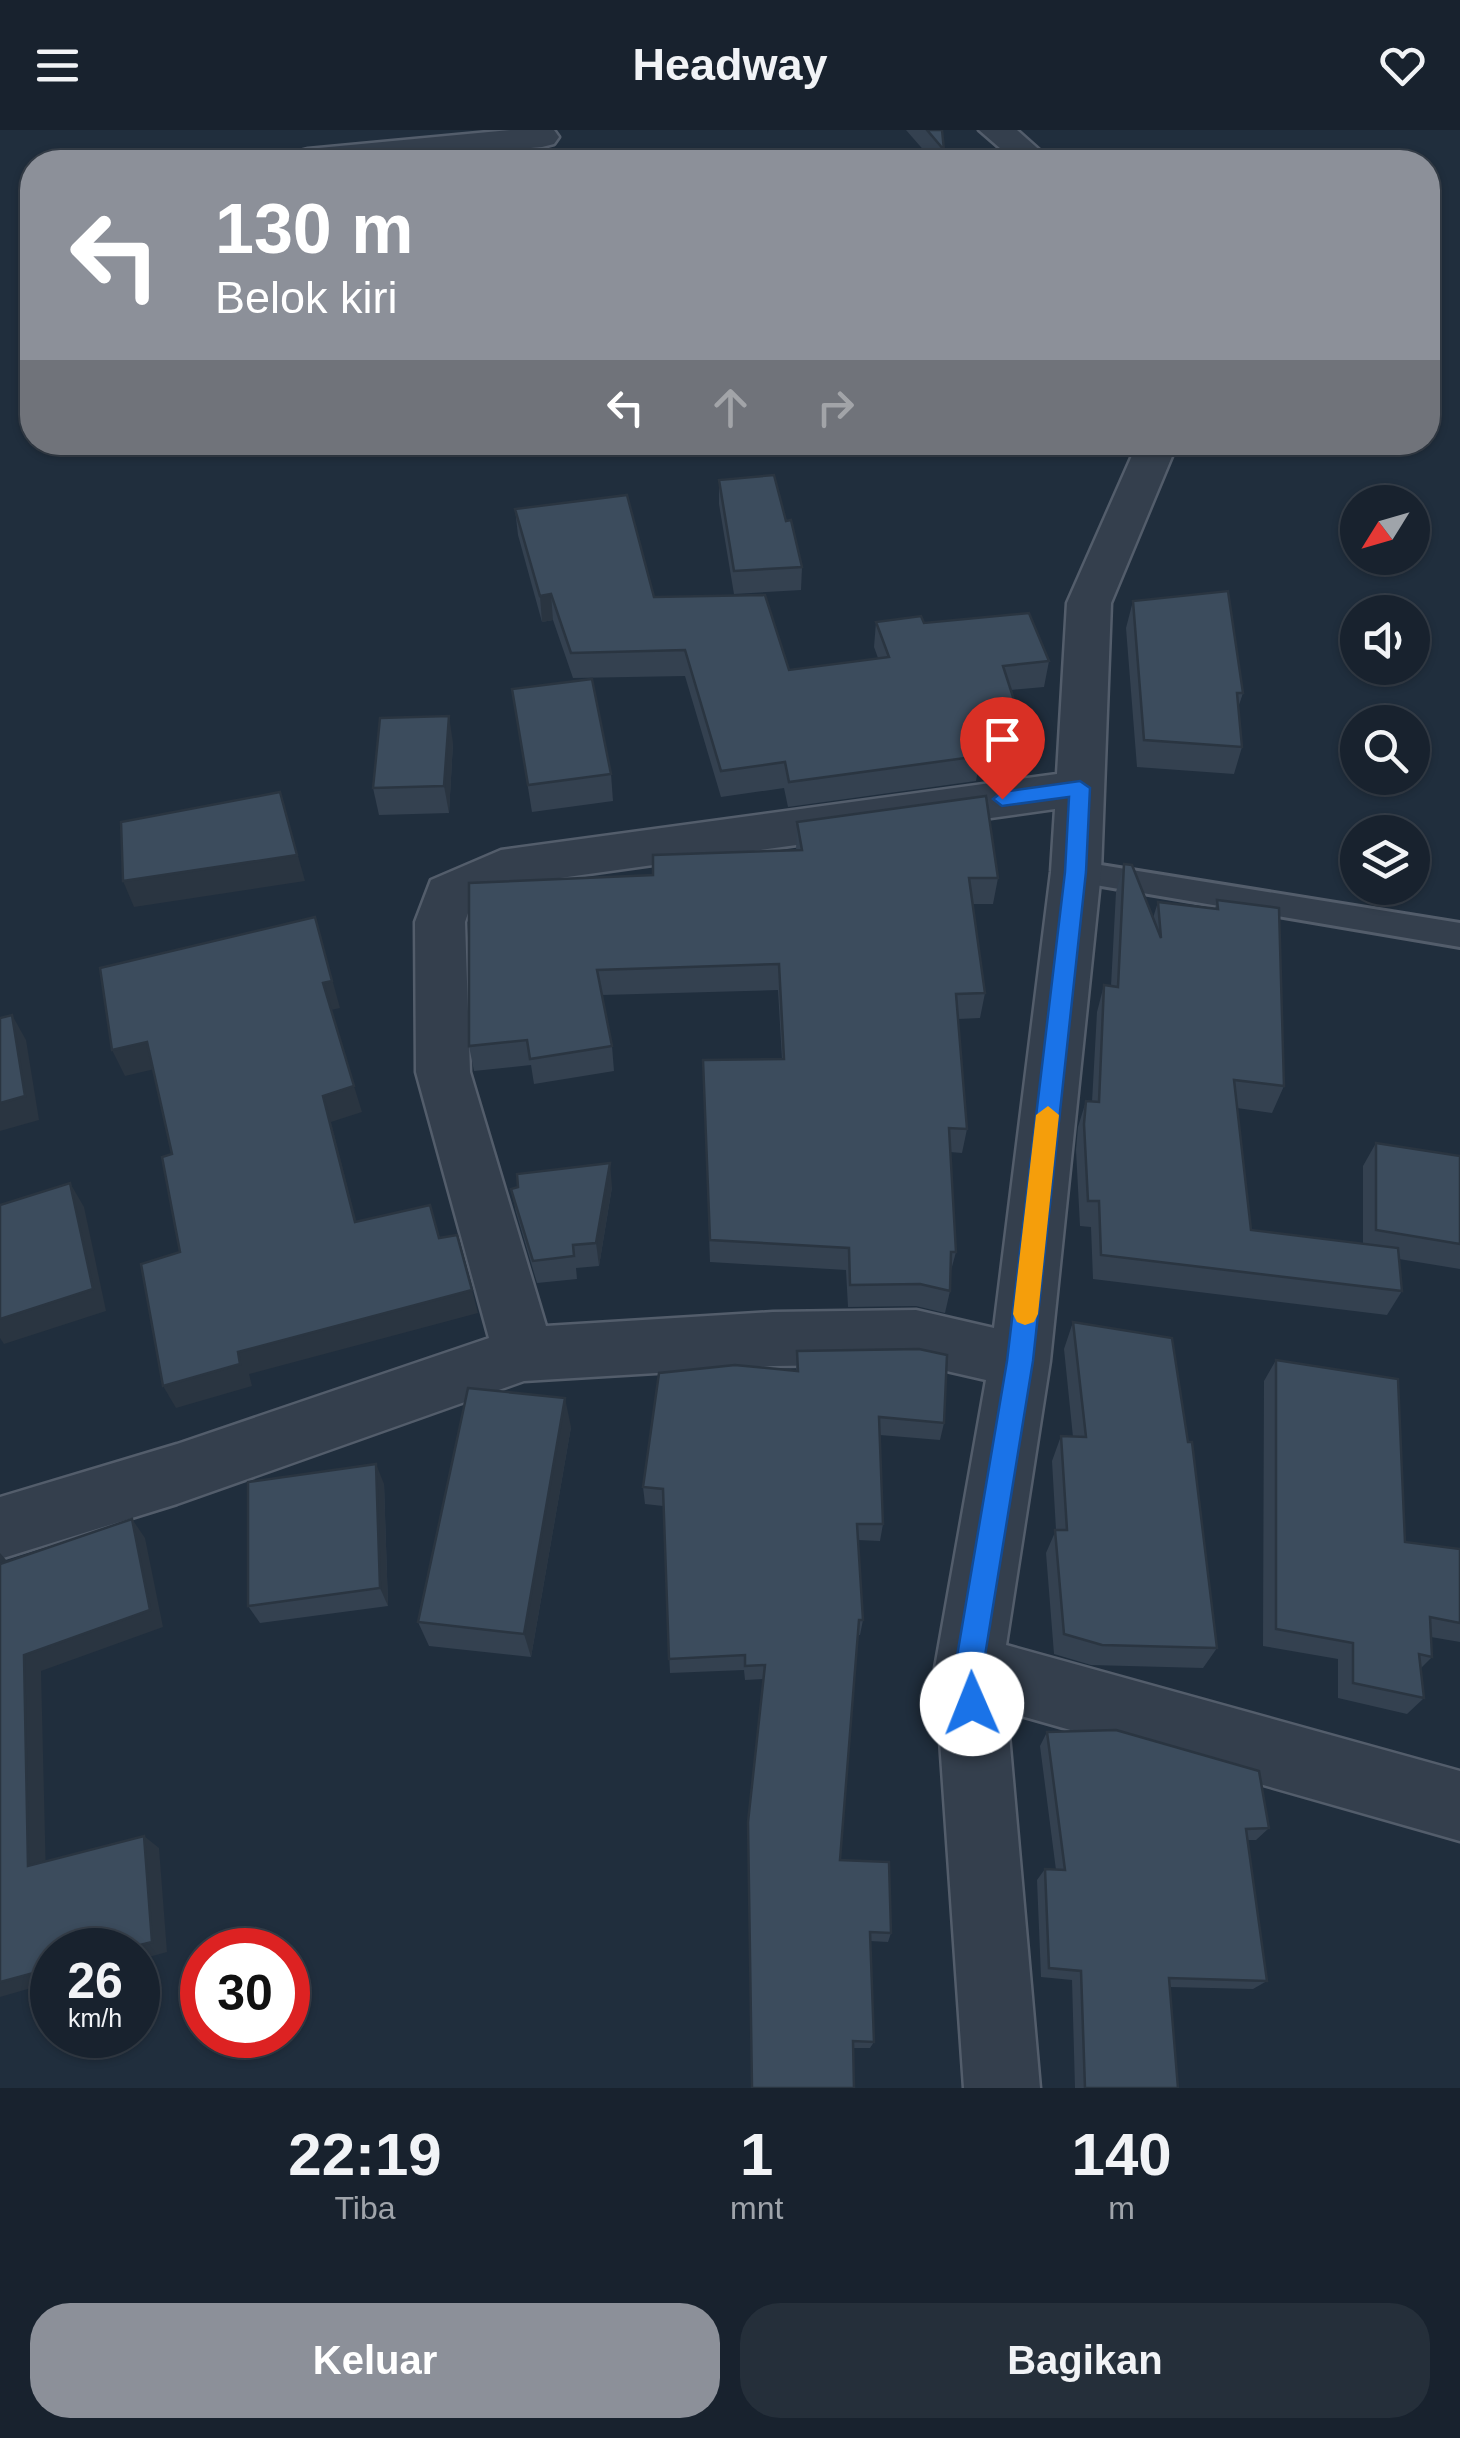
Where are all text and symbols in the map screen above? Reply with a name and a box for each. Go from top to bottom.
icon: menu [30,38,85,93]
icon: heart [1375,38,1430,93]
text: Headway [632,39,828,90]
icon: left [50,190,180,320]
text: 130 m [215,190,413,268]
text: Belok kiri [215,272,398,323]
icon: left [598,380,653,435]
icon: ahead [703,380,758,435]
icon: right [808,380,863,435]
north arrow [1340,485,1430,575]
map controls [1340,485,1430,905]
button: sound [1340,595,1430,685]
pin [960,697,1045,800]
button: search [1340,705,1430,795]
icon: arrive [975,712,1030,767]
button: layers [1340,815,1430,905]
position arrow [920,1652,1024,1756]
speed limit sign: 30 [180,1928,310,2058]
text: 26 [67,1953,123,2009]
text: km/h [68,2004,122,2032]
text: 22:19 [288,2121,442,2188]
text: 1 [740,2121,773,2188]
text: 140 [1072,2121,1172,2188]
text: Tiba [334,2190,396,2226]
text: mnt [730,2190,783,2226]
text: m [1108,2190,1135,2226]
button: Keluar [30,2303,720,2418]
button: Bagikan [740,2303,1430,2418]

